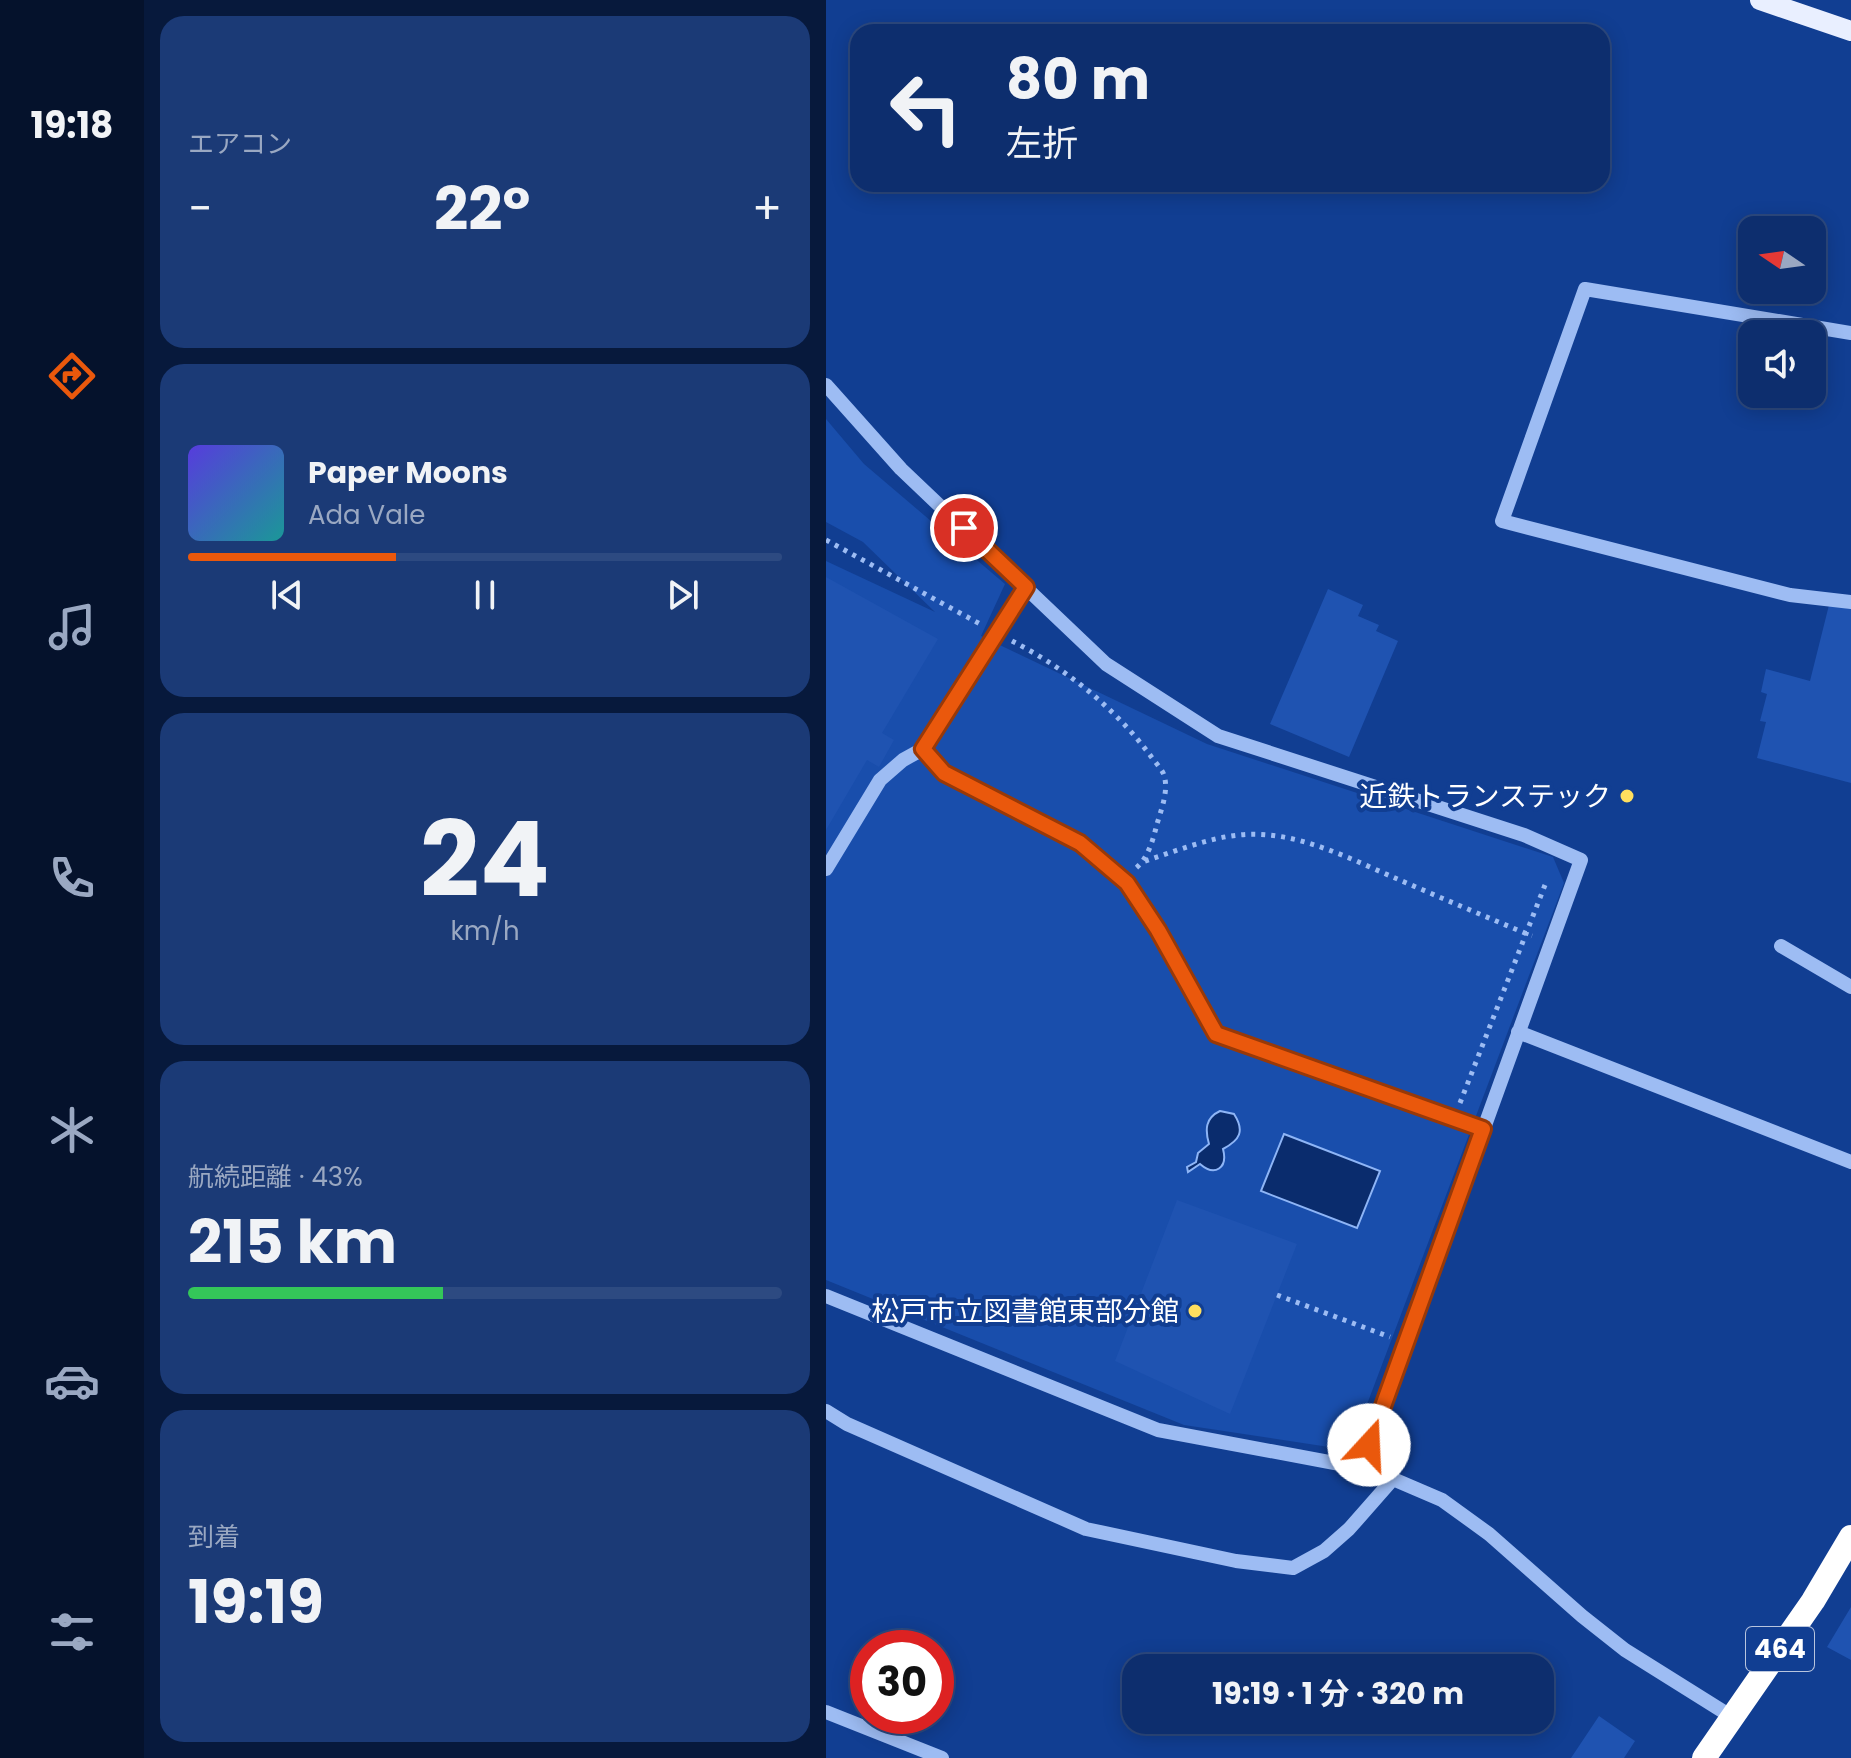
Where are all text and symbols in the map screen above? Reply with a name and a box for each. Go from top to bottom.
text: 80 m [1006,40,1150,119]
icon: left [874,56,978,160]
text: 19:18 [31,100,113,151]
text: 左折 [1006,118,1078,169]
text: エアコン [188,126,292,162]
text: 22° [434,167,530,251]
text: − [188,178,212,239]
text: + [752,178,782,239]
north arrow [1738,216,1826,304]
map controls [1738,216,1826,408]
button: sound [1738,320,1826,408]
icon: directions [44,348,100,404]
text: Paper Moons [308,451,508,494]
pin [930,494,998,562]
text: Ada Vale [308,497,425,533]
icon: arrive [942,506,986,550]
icon: previous [265,573,309,617]
icon: pause [463,573,507,617]
icon: next [661,573,705,617]
icon: music [44,599,100,655]
place label: 近鉄トランステック [1360,777,1611,816]
text: 24 [420,787,550,932]
marker: 近鉄トランステック [1618,787,1636,805]
icon: phone [44,850,100,906]
text: km/h [450,913,520,949]
icon: climate [44,1102,100,1158]
text: 航続距離 · 43% [188,1159,363,1195]
text: 215 km [188,1200,397,1284]
place label: 松戸市立図書館東部分館 [871,1292,1179,1331]
marker: 松戸市立図書館東部分館 [1186,1302,1204,1320]
icon: car [44,1353,100,1409]
position arrow [1327,1403,1411,1487]
text: 到着 [188,1519,240,1555]
text: 19:19 [188,1560,324,1644]
icon: filters [44,1604,100,1660]
road number: 464 [1746,1627,1814,1671]
speed limit sign: 30 [850,1630,954,1734]
text: 19:19 · 1 分 · 320 m [1212,1672,1464,1715]

